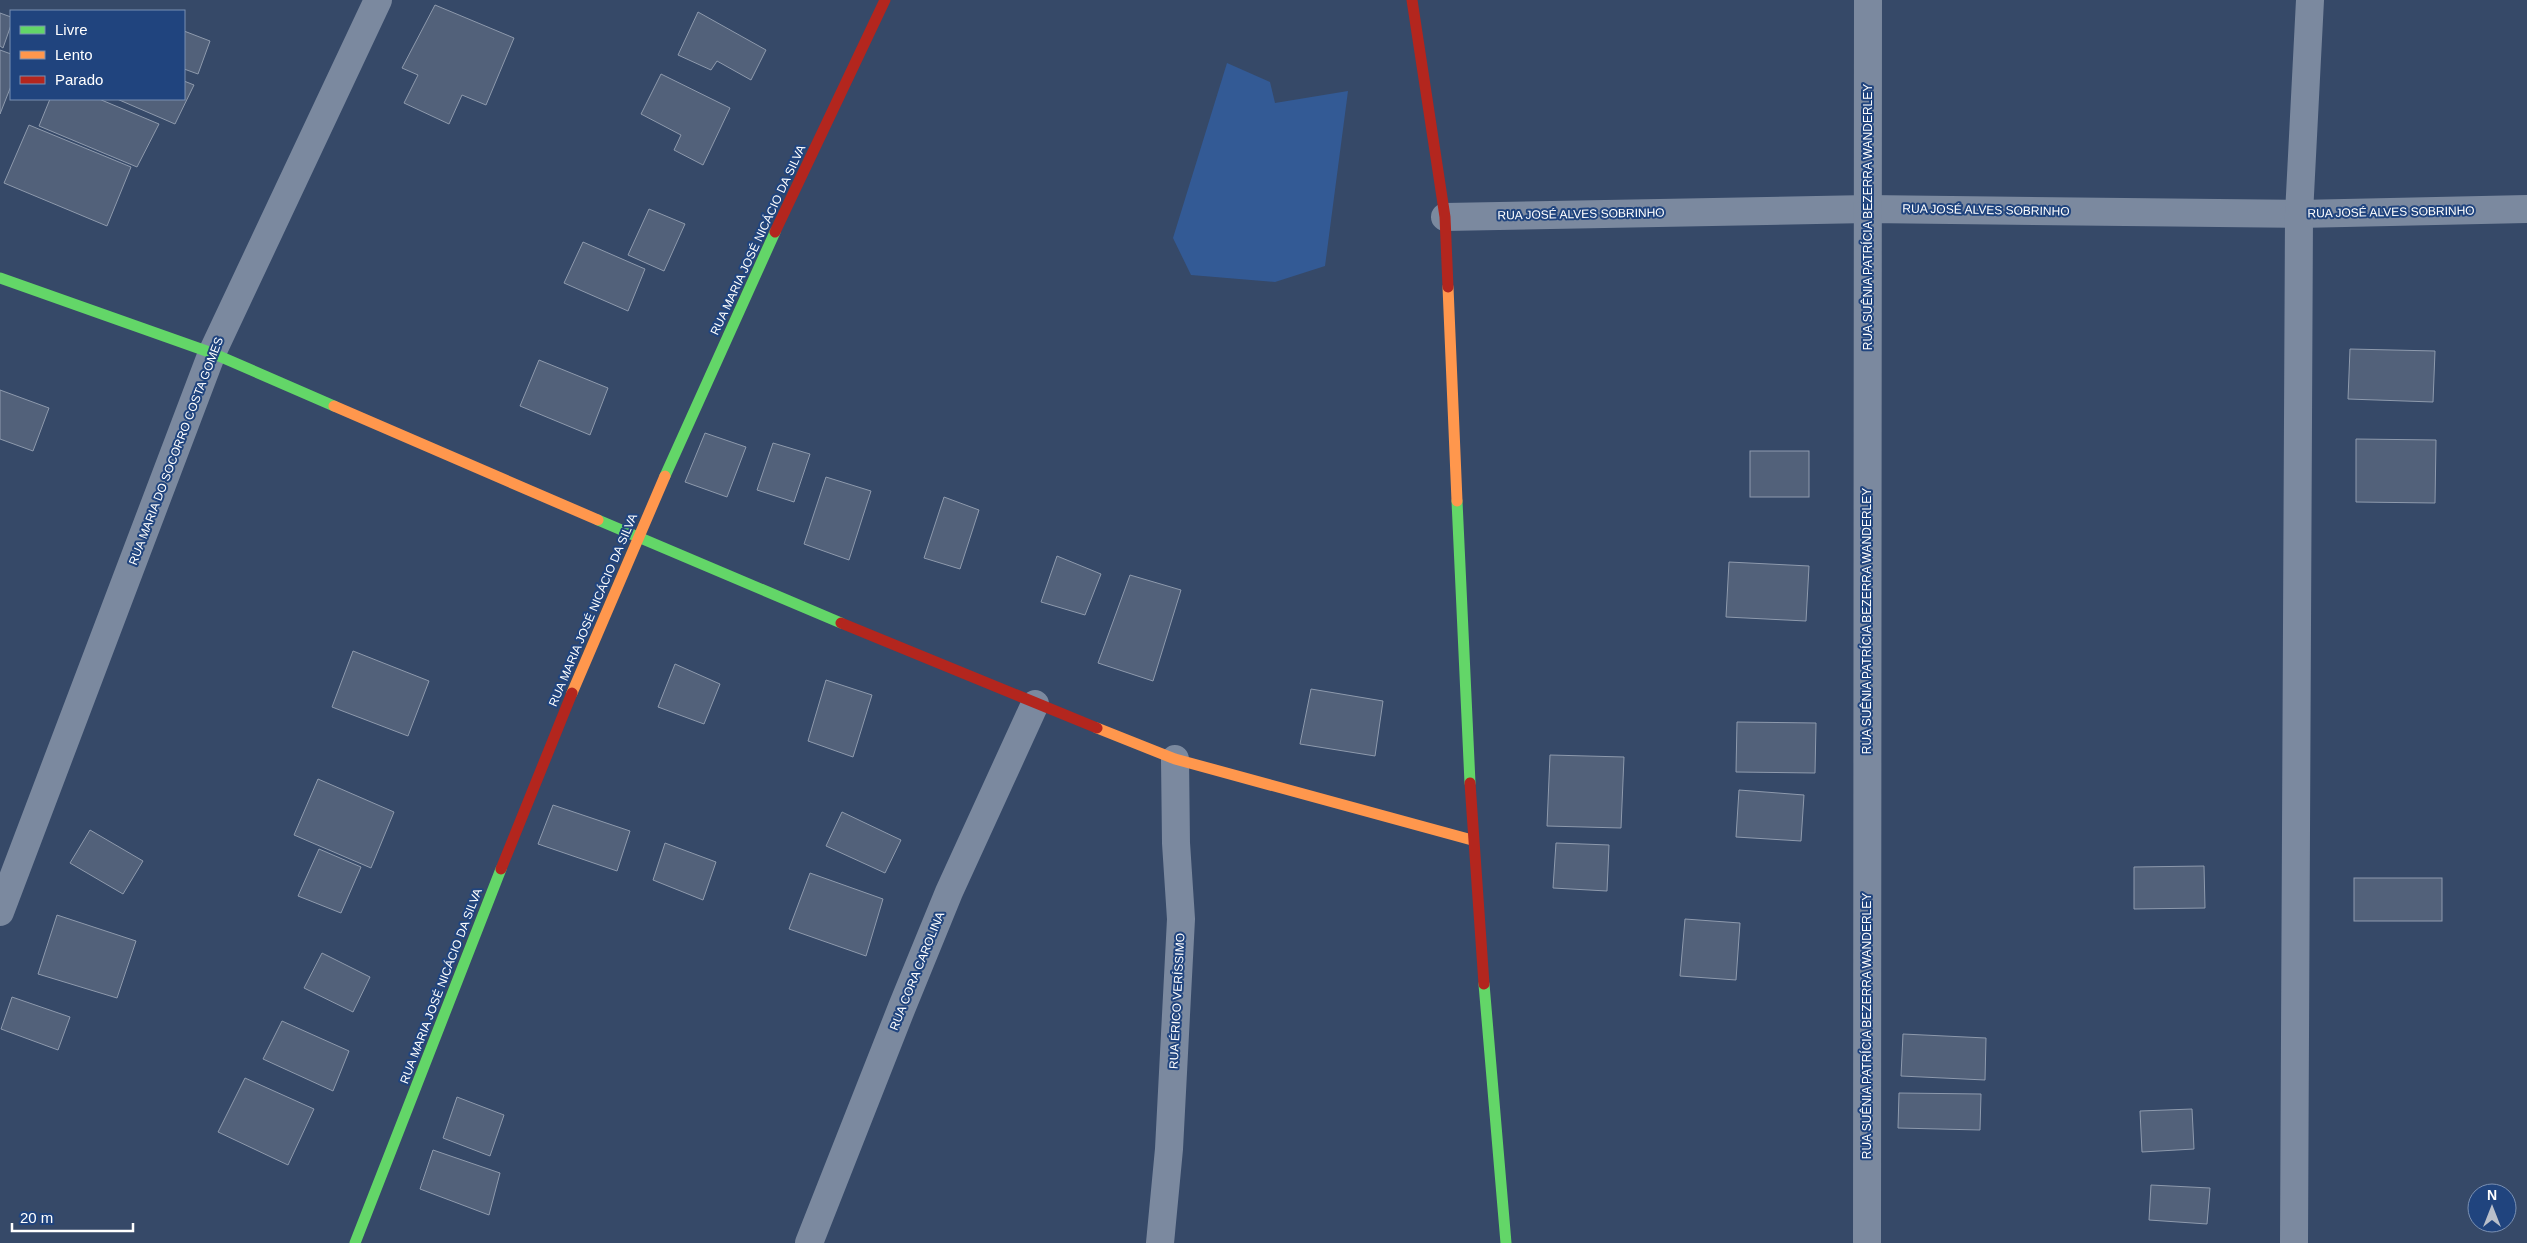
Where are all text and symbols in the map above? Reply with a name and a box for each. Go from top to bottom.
legend [10,10,185,100]
text: Livre [55,21,88,38]
text: Lento [55,46,93,63]
text: Parado [55,71,103,88]
street label: RUA SUÊNIA PATRÍCIA BEZERRA WANDERLEY [1860,84,1875,350]
street label: RUA MARIA JOSÉ NICÁCIO DA SILVA [707,142,808,337]
street label: RUA JOSÉ ALVES SOBRINHO [1902,201,2070,218]
street label: RUA JOSÉ ALVES SOBRINHO [2307,203,2475,220]
street label: RUA JOSÉ ALVES SOBRINHO [1497,205,1665,222]
street label: RUA MARIA DO SOCORRO COSTA GOMES [126,335,226,567]
street label: RUA SUÊNIA PATRÍCIA BEZERRA WANDERLEY [1859,488,1874,754]
street label: RUA MARIA JOSÉ NICÁCIO DA SILVA [545,511,640,709]
street label: RUA MARIA JOSÉ NICÁCIO DA SILVA [396,886,485,1086]
street label: RUA SUÊNIA PATRÍCIA BEZERRA WANDERLEY [1859,893,1874,1159]
street label: RUA CORA CAROLINA [887,910,947,1032]
street label: RUA ÉRICO VERÍSSIMO [1165,933,1188,1069]
north arrow [2467,1183,2517,1233]
text: N [2487,1187,2497,1203]
scale bar [12,1200,134,1232]
text: 20 m [20,1209,53,1226]

